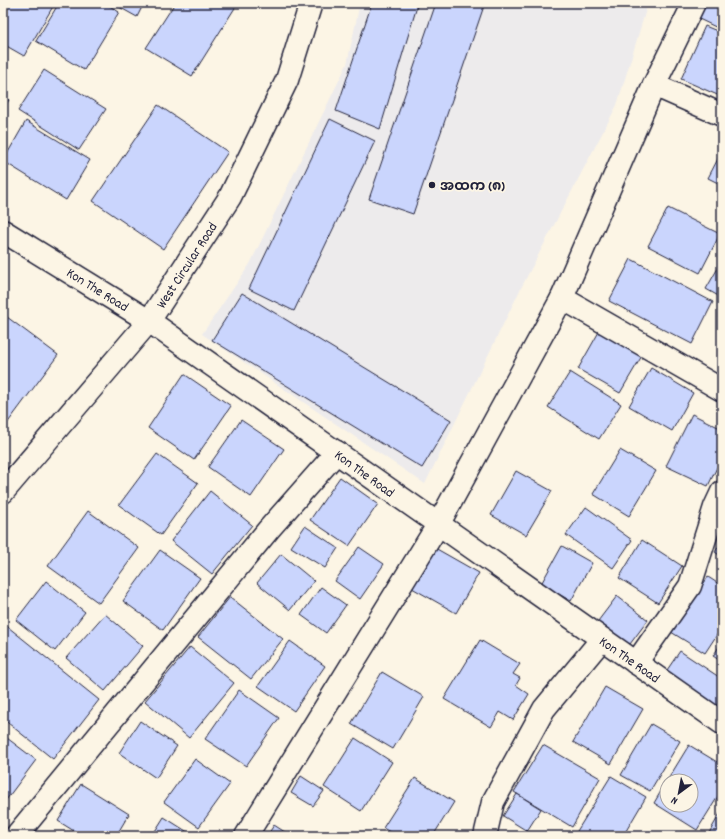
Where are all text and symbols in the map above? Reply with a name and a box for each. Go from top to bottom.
place label: အထက (၈) [440,177,505,197]
marker: အထက (၈) [427,180,437,190]
street label: West Circular Road [152,219,223,313]
street label: Kon The Road [62,264,132,318]
street label: Kon The Road [330,446,398,503]
street label: Kon The Road [594,632,663,689]
north arrow [659,773,699,813]
text: N [668,791,681,808]

